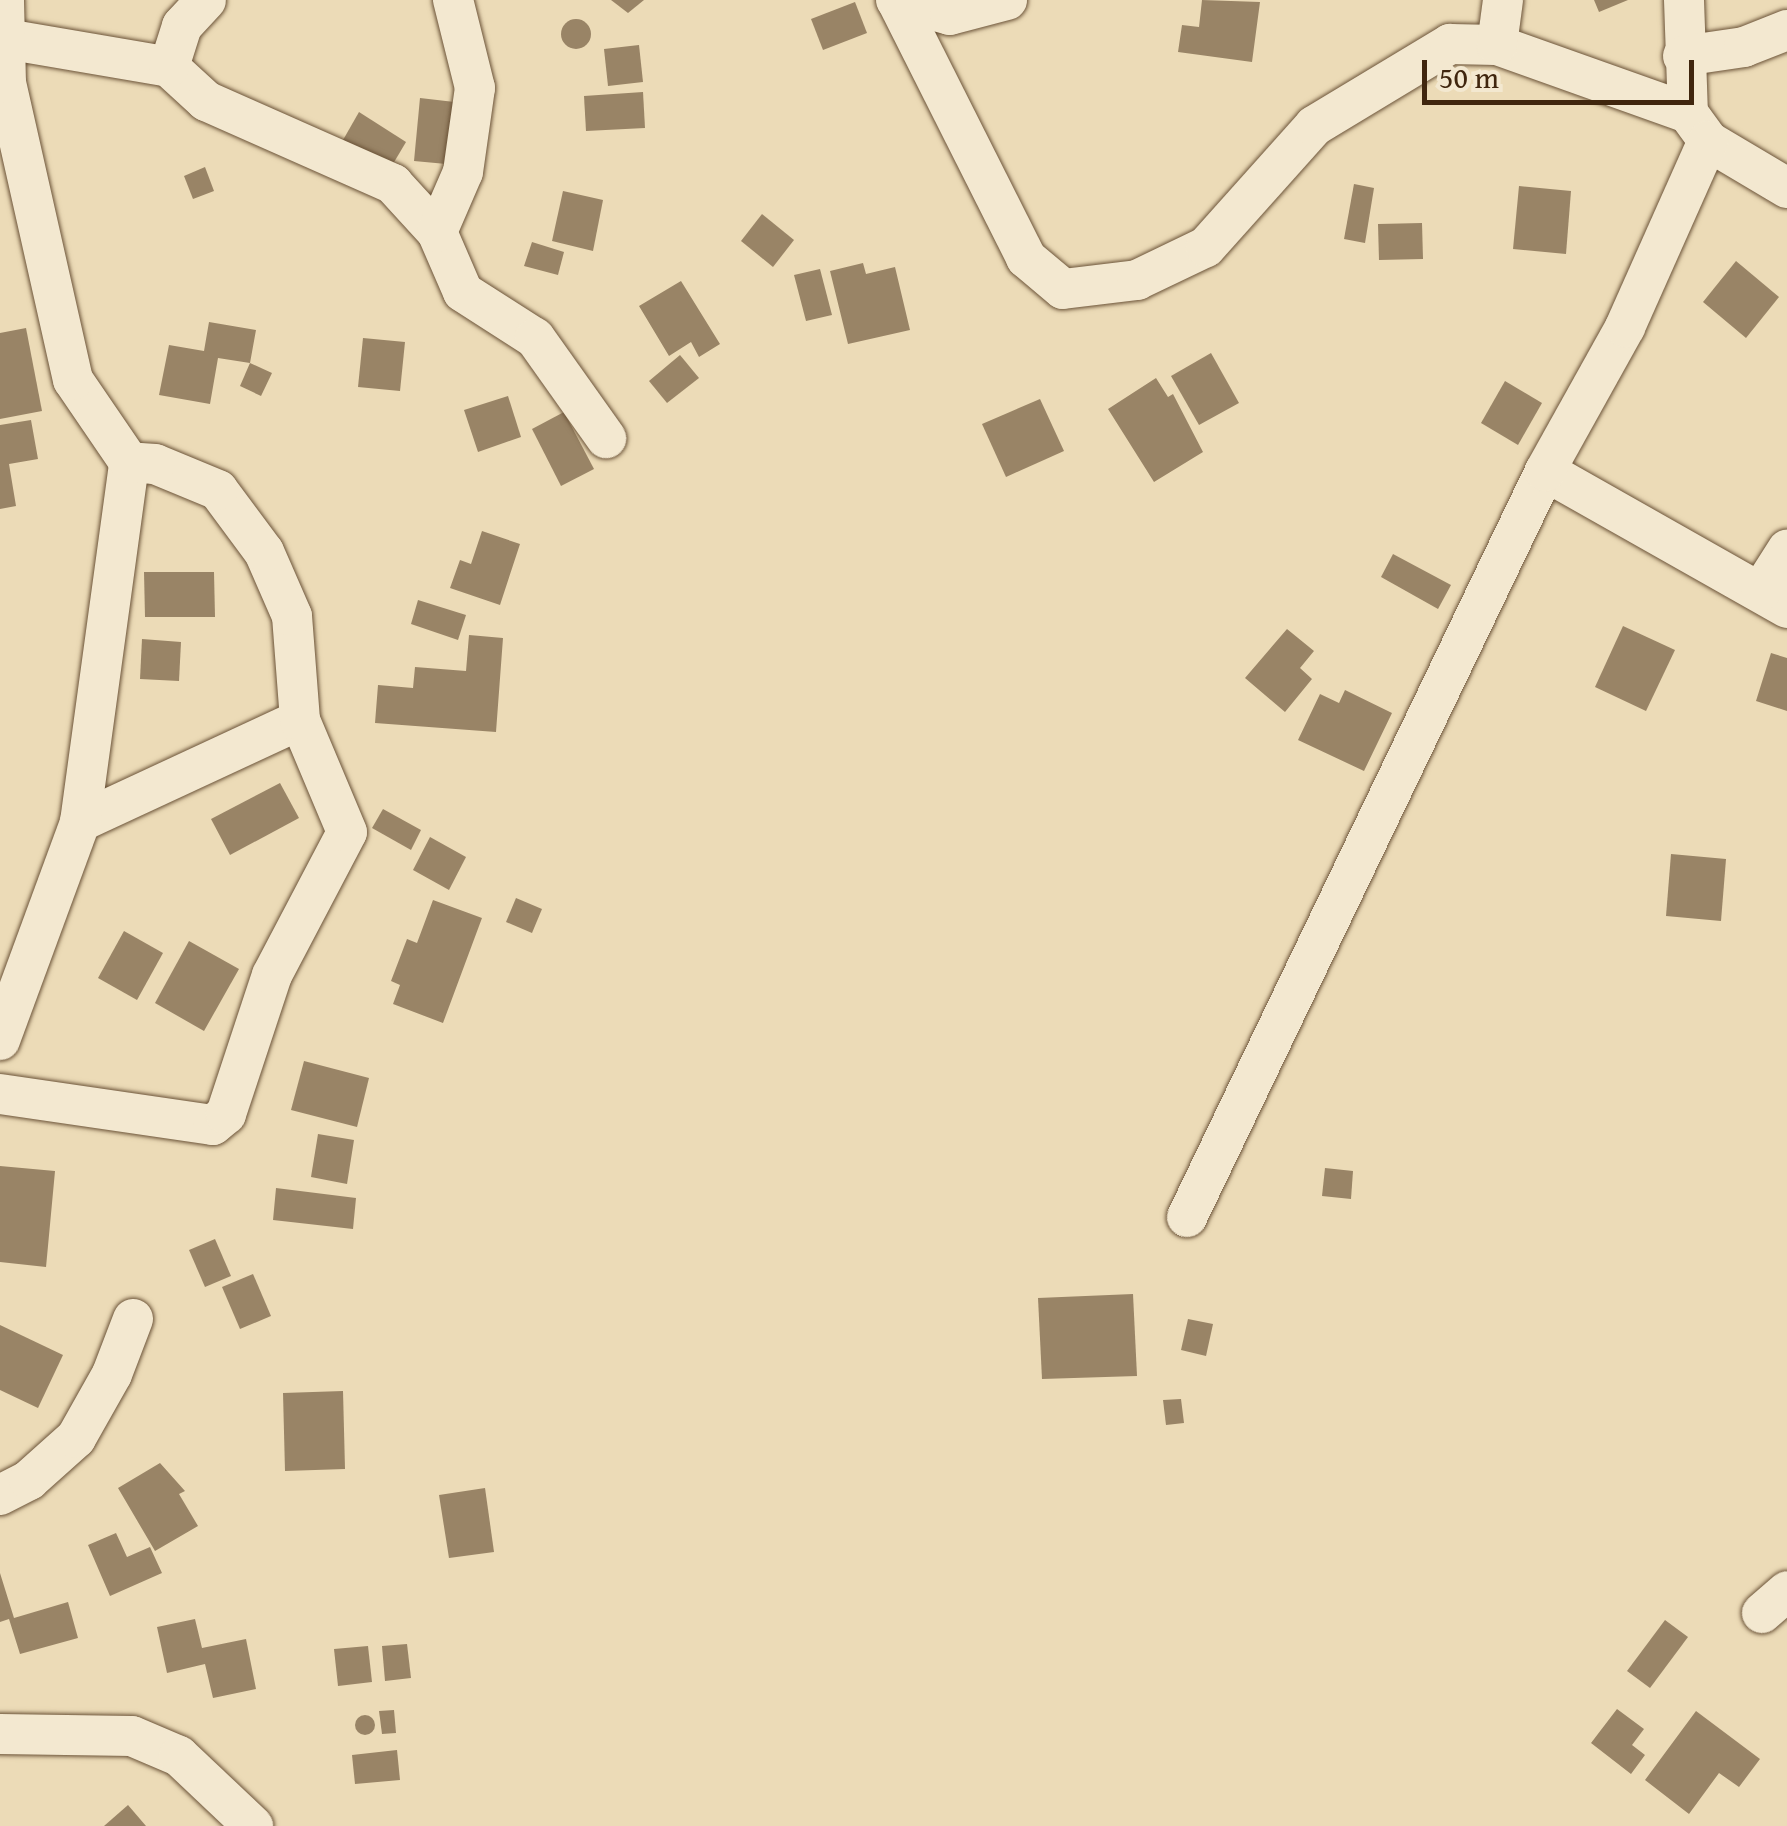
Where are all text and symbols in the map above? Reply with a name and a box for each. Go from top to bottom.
scale bar [1427,40,1700,102]
text: 50 m [1439,55,1499,99]

